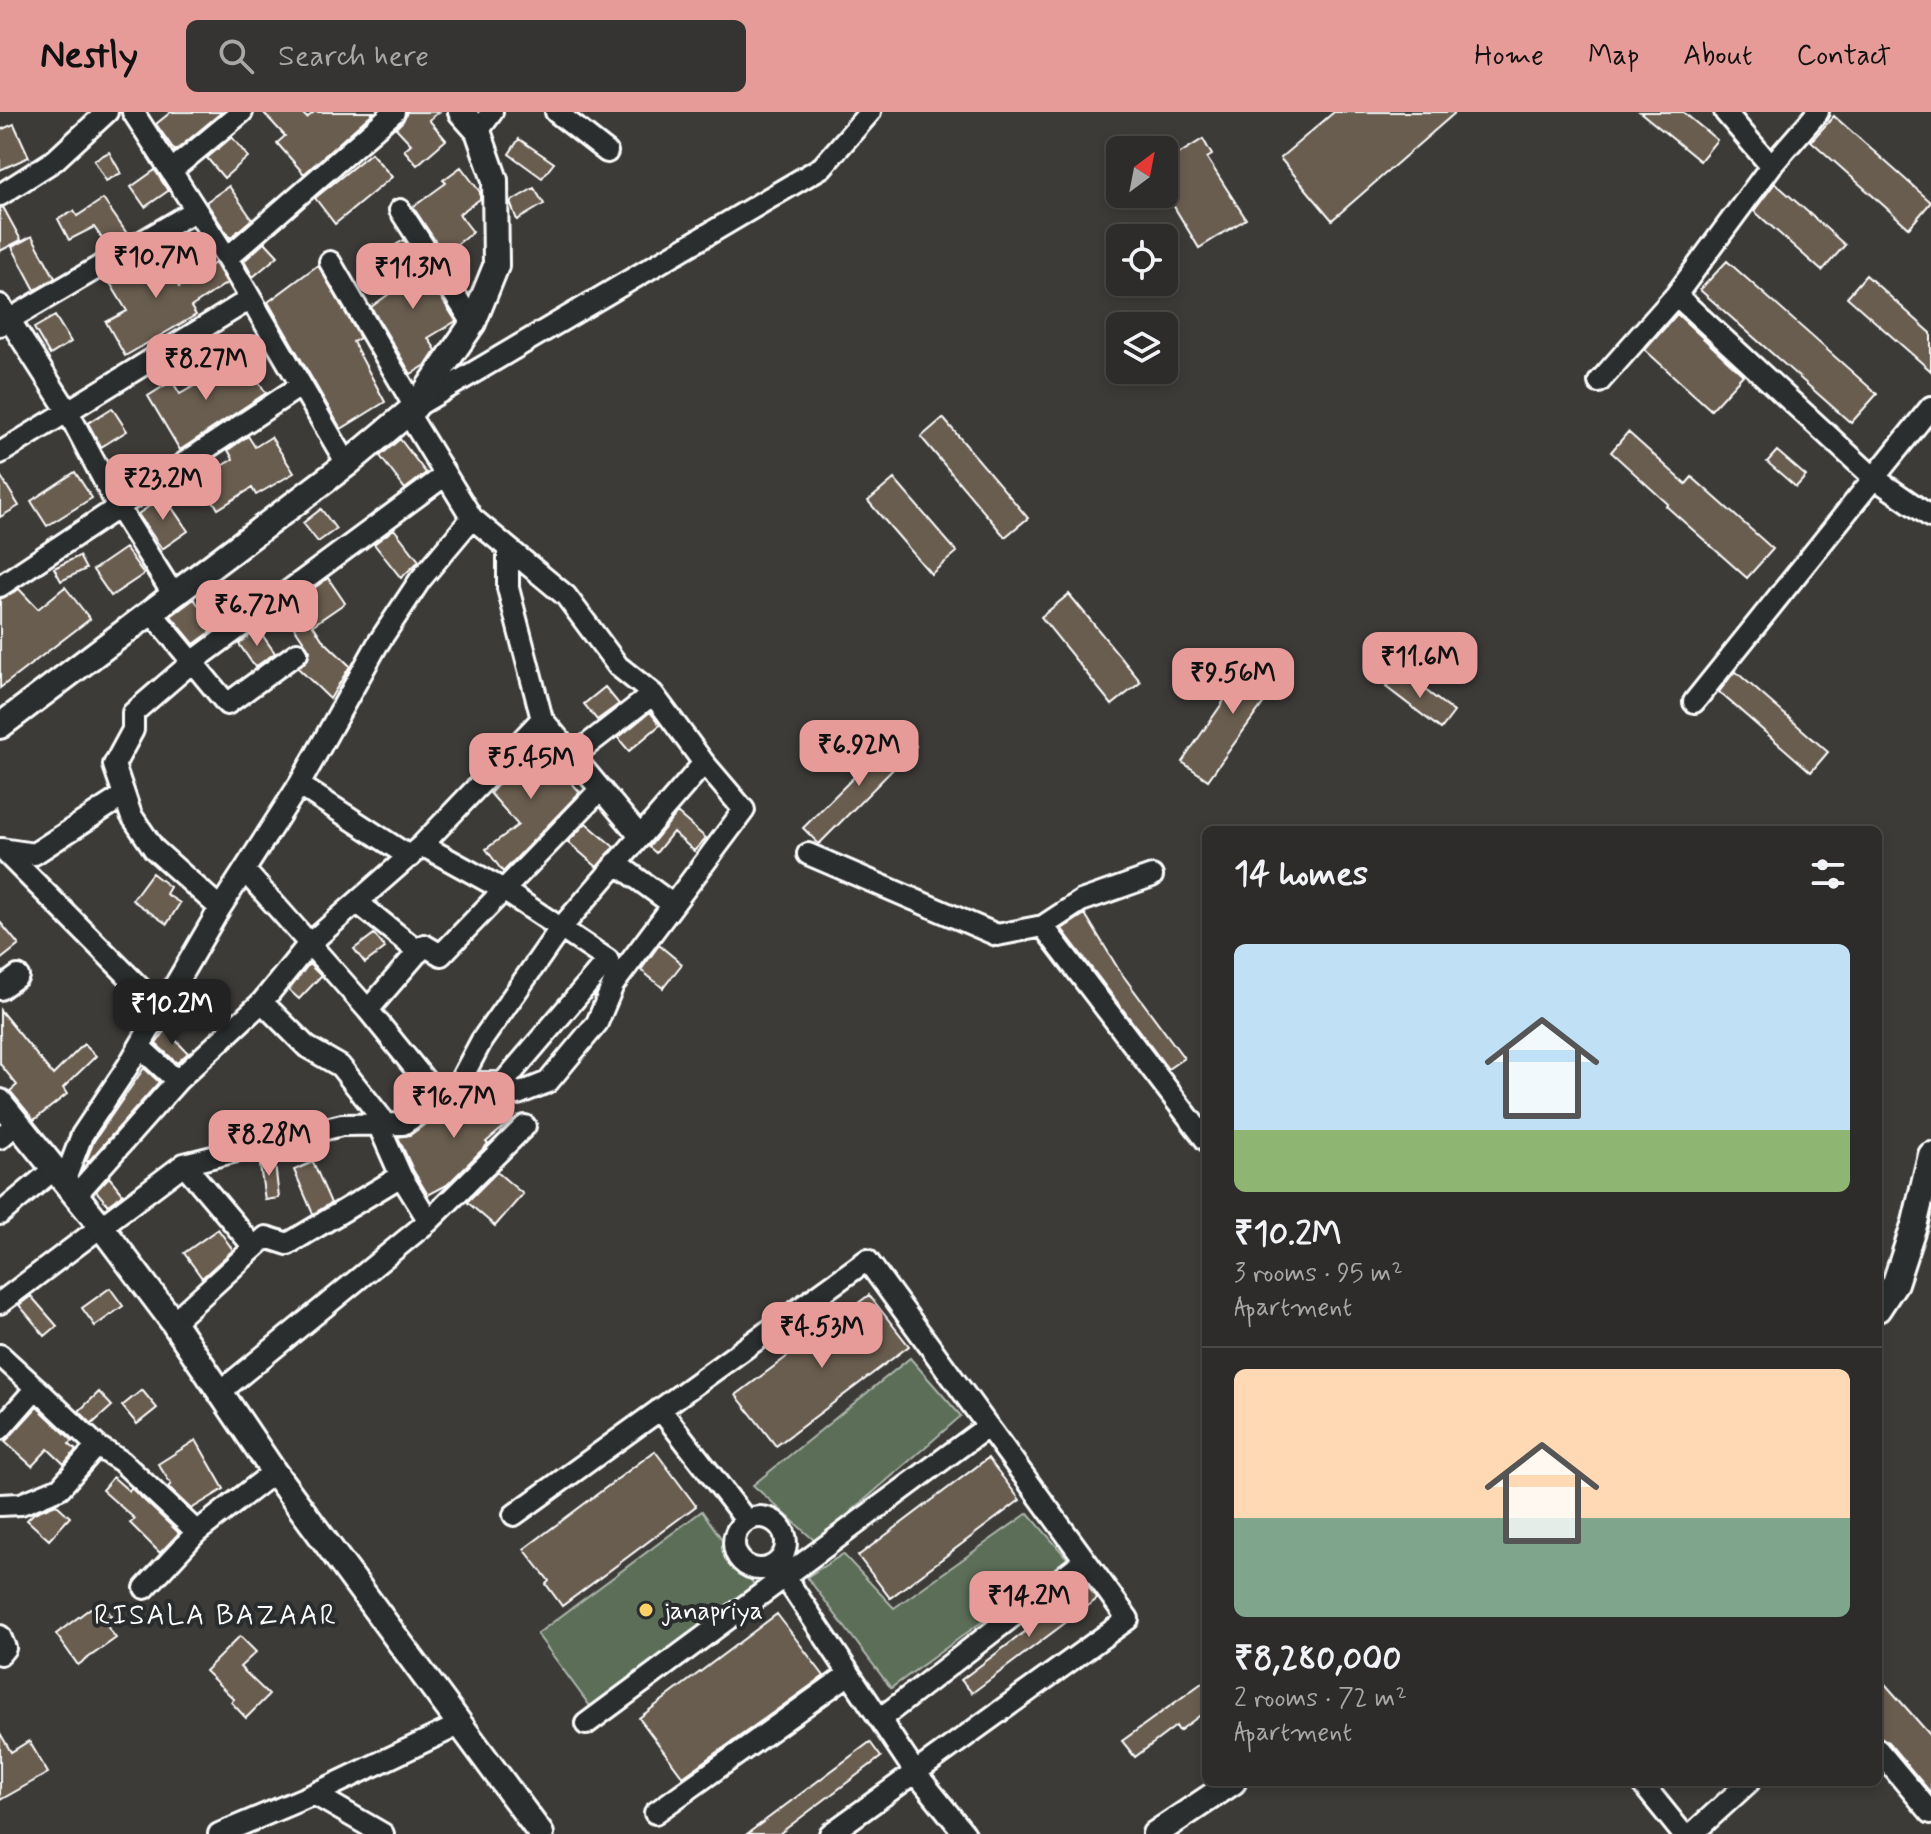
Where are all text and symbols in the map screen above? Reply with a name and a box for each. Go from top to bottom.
search box [186,20,746,92]
text: Nestly [40,32,138,81]
icon: search [214,34,258,78]
text: Search here [278,37,429,76]
text: Home [1474,38,1544,75]
text: Map [1588,38,1639,75]
text: About [1683,38,1752,75]
text: Contact [1796,38,1891,75]
north arrow [1106,136,1178,208]
map controls [1106,136,1178,384]
button: locate [1106,224,1178,296]
pin: ₹10.7M [91,232,221,300]
text: ₹10.7M [113,241,199,275]
pin: ₹11.3M [348,243,478,311]
text: ₹11.3M [374,252,452,286]
button: layers [1106,312,1178,384]
pin: ₹8.27M [141,334,271,402]
text: ₹8.27M [164,343,248,377]
pin: ₹23.2M [98,454,228,522]
text: ₹23.2M [123,463,203,497]
pin: ₹6.72M [192,580,322,648]
text: ₹6.72M [214,589,300,623]
pin: ₹11.6M [1355,632,1485,700]
text: ₹11.6M [1380,641,1460,675]
pin: ₹9.56M [1168,648,1298,716]
text: ₹9.56M [1190,657,1276,691]
pin: ₹6.92M [794,720,924,788]
text: ₹6.92M [818,729,900,763]
pin: ₹5.45M [466,733,596,801]
text: ₹5.45M [487,742,575,776]
text: 14 homes [1234,852,1368,897]
icon: filters [1806,852,1850,896]
pin: ₹10.2M [107,979,237,1047]
text: ₹10.2M [131,988,213,1022]
icon: home [1470,996,1614,1140]
pin: ₹16.7M [389,1072,519,1140]
text: ₹16.7M [412,1081,496,1115]
pin: ₹8.28M [204,1110,334,1178]
text: ₹8.28M [227,1119,311,1153]
text: ₹10.2M [1234,1212,1342,1257]
text: 3 rooms · 95 m² [1234,1257,1403,1291]
text: Apartment [1234,1291,1352,1325]
pin: ₹4.53M [757,1302,887,1370]
text: ₹4.53M [780,1311,864,1345]
icon: home [1470,1421,1614,1565]
pin: ₹14.2M [964,1571,1094,1639]
text: ₹14.2M [987,1580,1071,1614]
place label: janapriya [661,1595,763,1629]
district label: RISALA BAZAAR [94,1598,338,1635]
marker: janapriya [637,1601,655,1619]
text: ₹8,280,000 [1234,1637,1402,1682]
text: 2 rooms · 72 m² [1234,1682,1407,1716]
text: Apartment [1234,1716,1352,1750]

